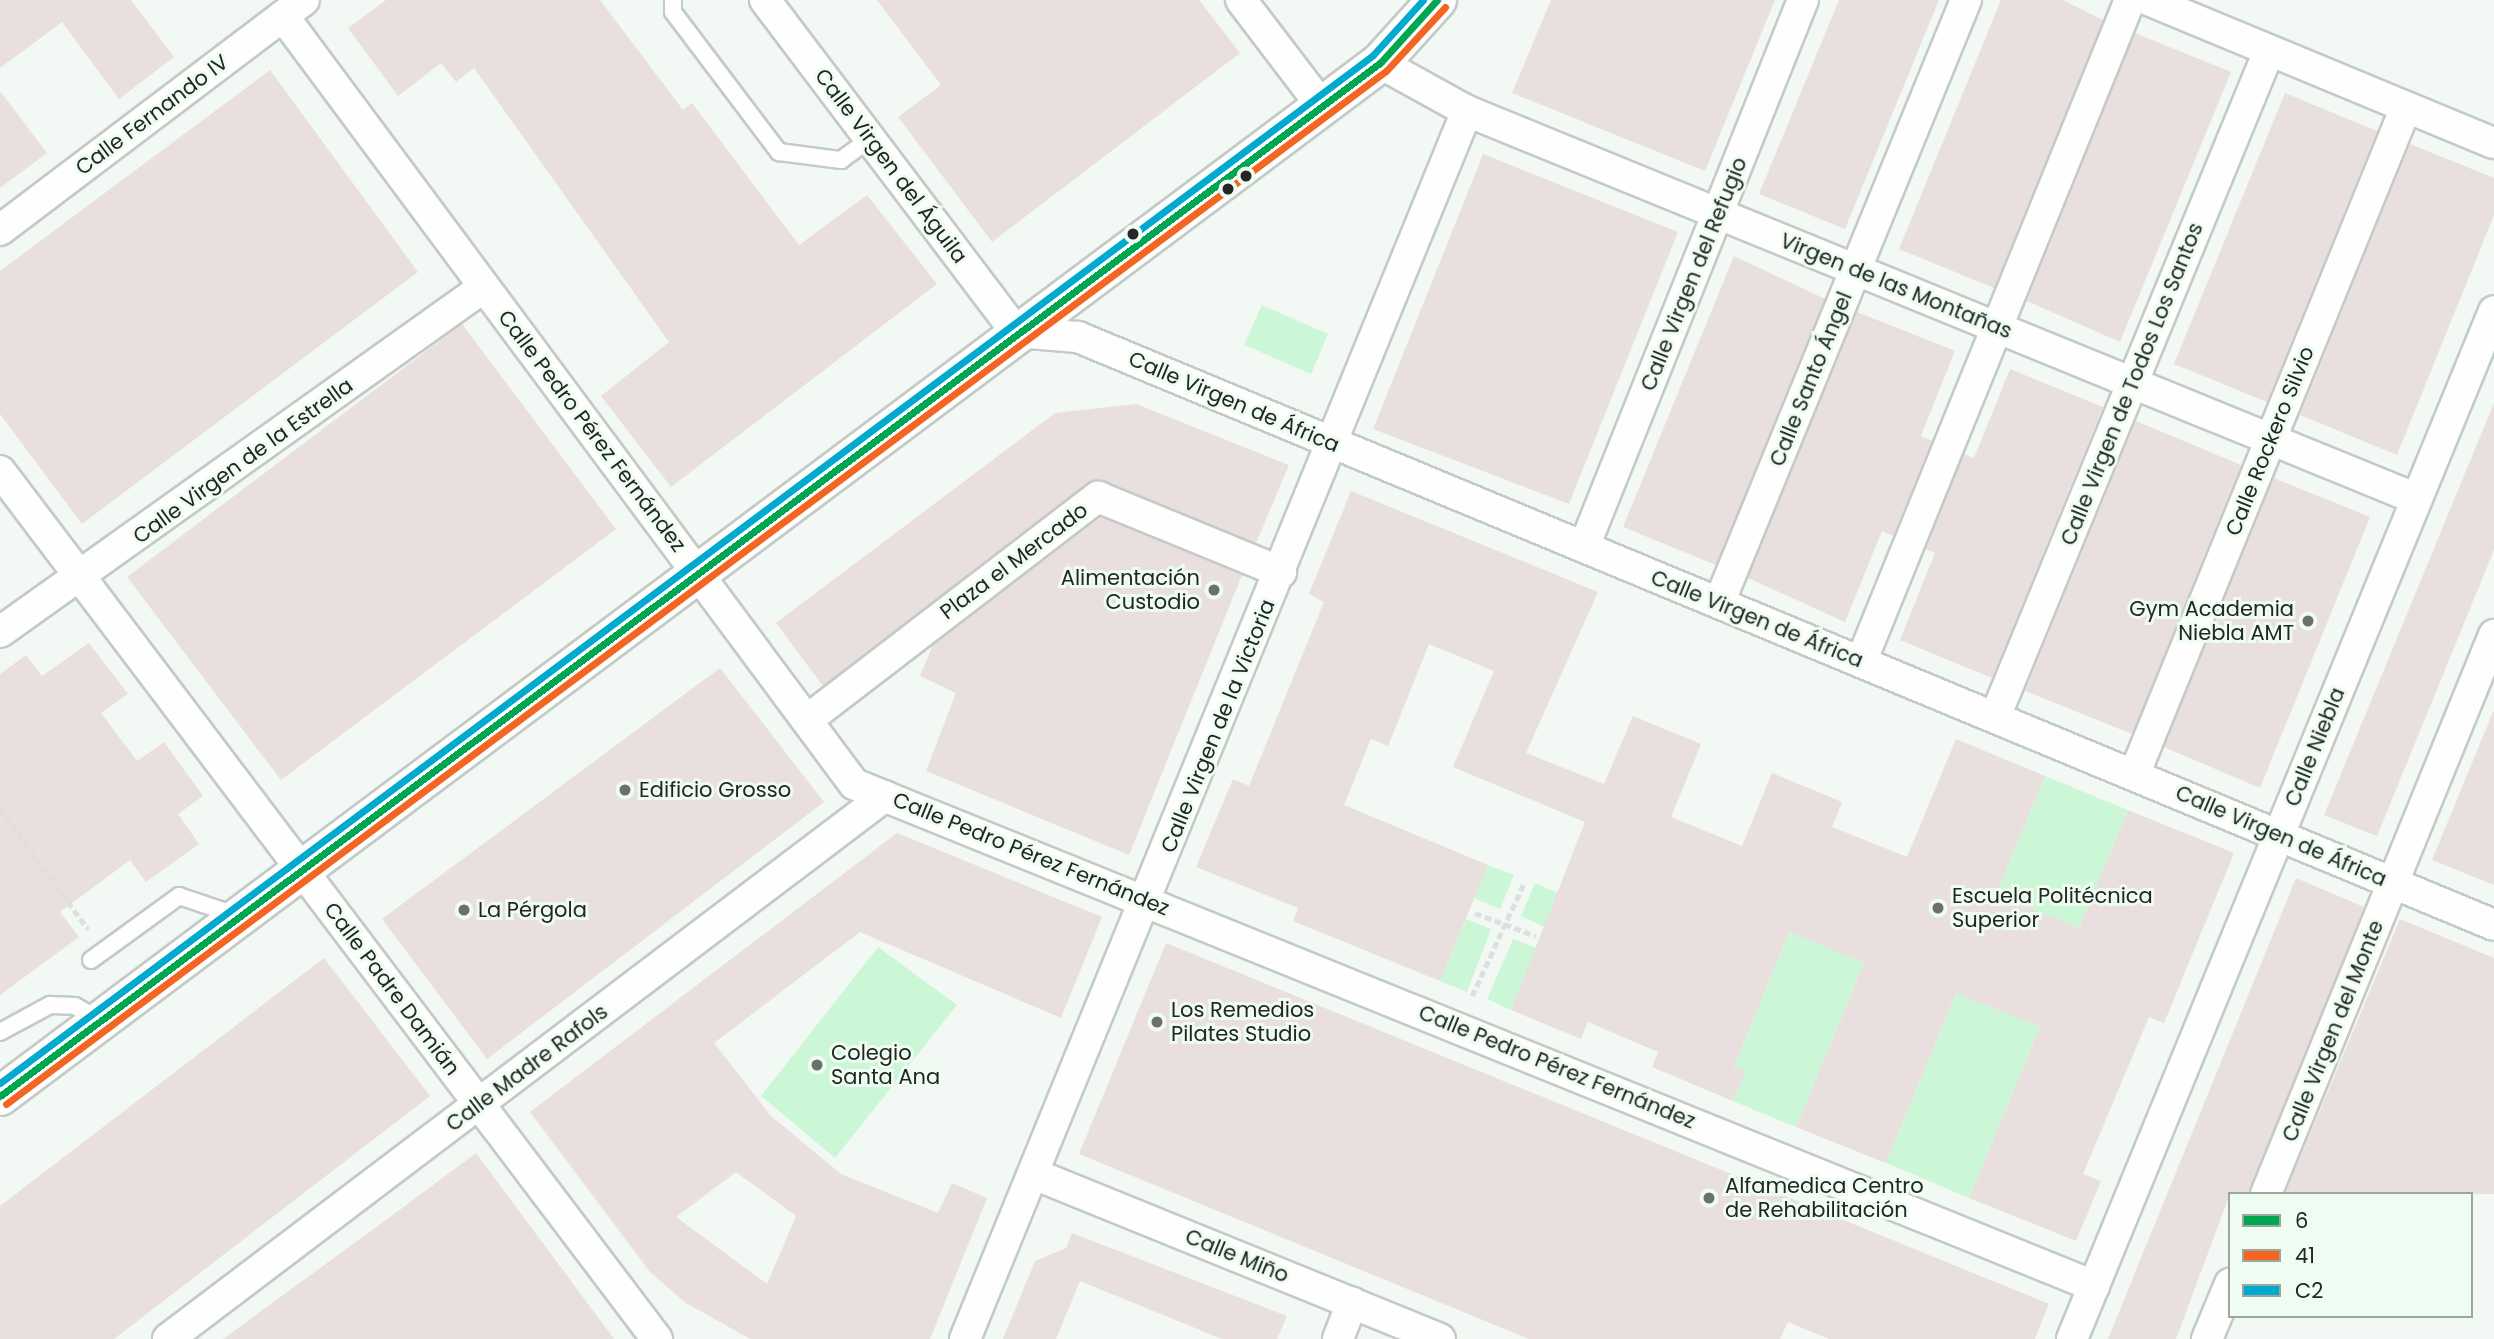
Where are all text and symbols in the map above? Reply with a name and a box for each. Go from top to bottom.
street label: Calle Fernando IV [71,49,233,181]
street label: Calle Virgen del Águila [810,64,972,268]
street label: Calle Virgen del Refugio [1636,153,1752,395]
unlabelled marker [1239,169,1253,183]
unlabelled marker [1221,182,1235,196]
street label: Calle Virgen de Todos Los Santos [2056,219,2208,549]
unlabelled marker [1126,227,1140,241]
street label: Virgen de las Montañas [1776,228,2016,344]
street label: Calle Santo Ángel [1764,288,1858,470]
street label: Calle Pedro Pérez Fernández [493,305,691,557]
street label: Calle Rockero Silvio [2220,343,2320,539]
street label: Calle Virgen de África [1125,346,1343,458]
street label: Calle Virgen de la Estrella [128,373,358,549]
street label: Plaza el Mercado [935,497,1093,625]
place label: Alimentación Custodio [1061,565,1200,615]
street label: Calle Virgen de África [1647,565,1867,673]
marker: Alimentación Custodio [1206,582,1222,598]
street label: Calle Virgen de la Victoria [1156,596,1280,856]
place label: Gym Academia Niebla AMT [2129,596,2294,646]
marker: Gym Academia Niebla AMT [2300,613,2316,629]
street label: Calle Niebla [2280,684,2350,810]
place label: Edificio Grosso [639,777,791,803]
street label: Calle Virgen de África [2172,780,2390,892]
marker: Edificio Grosso [617,782,633,798]
street label: Calle Pedro Pérez Fernández [889,787,1173,921]
place label: Escuela Politécnica Superior [1952,883,2153,933]
place label: La Pérgola [478,897,587,923]
street label: Calle Padre Damián [319,898,465,1080]
marker: Escuela Politécnica Superior [1930,900,1946,916]
marker: La Pérgola [456,902,472,918]
street label: Calle Virgen del Monte [2277,917,2389,1145]
place label: Los Remedios Pilates Studio [1171,997,1314,1047]
street label: Calle Madre Rafols [441,999,613,1137]
street label: Calle Pedro Pérez Fernández [1415,1000,1699,1134]
marker: Los Remedios Pilates Studio [1149,1014,1165,1030]
place label: Colegio Santa Ana [831,1040,940,1090]
marker: Colegio Santa Ana [809,1057,825,1073]
place label: Alfamedica Centro de Rehabilitación [1725,1173,1924,1223]
marker: Alfamedica Centro de Rehabilitación [1699,1188,1719,1208]
legend [2228,1192,2473,1318]
text: 6 [2295,1206,2308,1235]
street label: Calle Miño [1182,1224,1292,1288]
text: 41 [2295,1241,2315,1270]
text: C2 [2295,1276,2323,1305]

